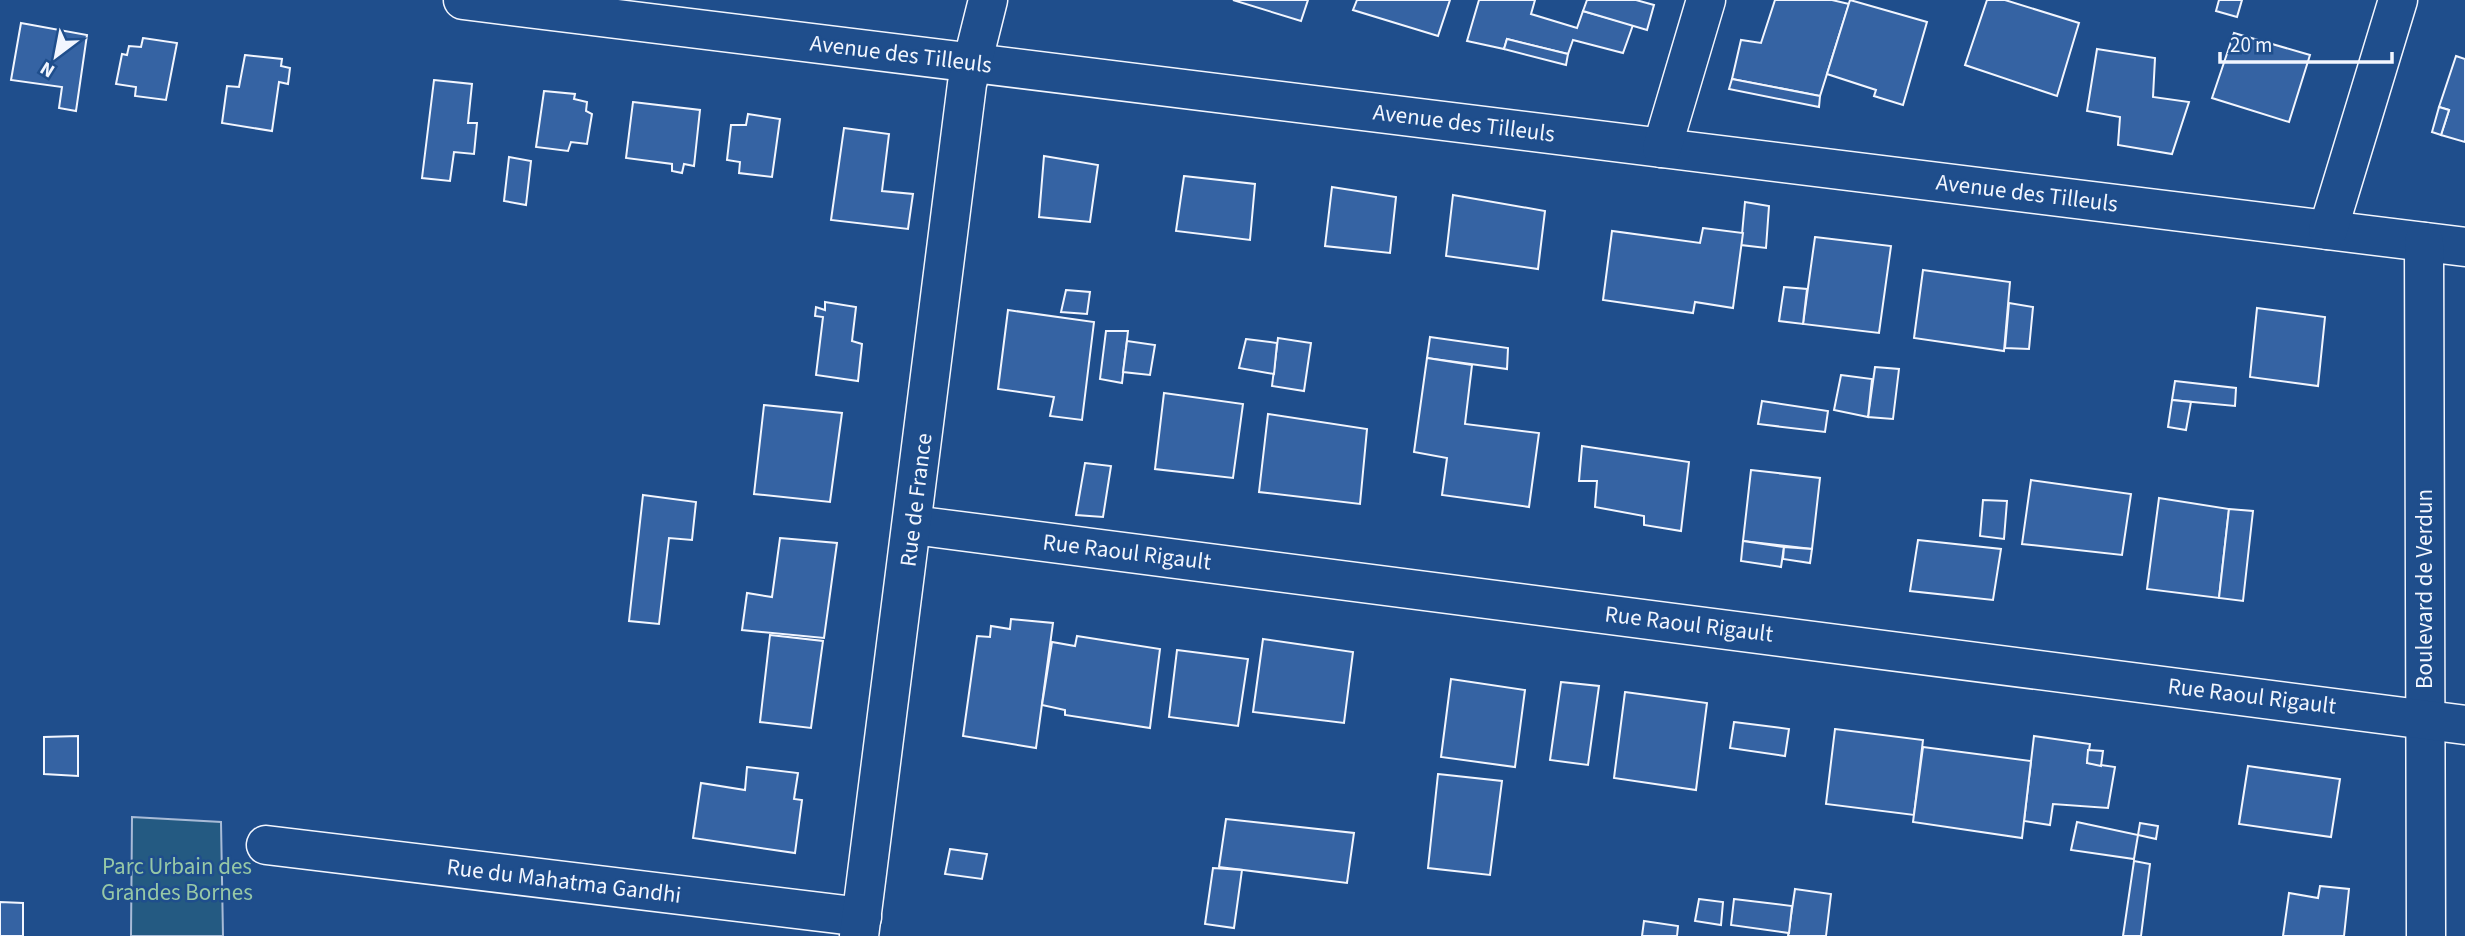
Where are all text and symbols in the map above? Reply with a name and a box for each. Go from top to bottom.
north arrow [21,21,91,91]
scale bar [2220,21,2392,65]
street label: Avenue des Tilleuls [808,26,994,82]
text: 20 m [2230,30,2272,60]
text: N [35,54,60,84]
street label: Avenue des Tilleuls [1371,95,1557,151]
street label: Avenue des Tilleuls [1934,165,2120,221]
street label: Rue de France [891,431,941,569]
street label: Boulevard de Verdun [2408,489,2441,689]
street label: Rue Raoul Rigault [1041,525,1213,579]
street label: Rue Raoul Rigault [1603,597,1775,651]
street label: Rue Raoul Rigault [2166,669,2338,723]
park label: Parc Urbain des Grandes Bornes [101,850,253,909]
street label: Rue du Mahatma Gandhi [445,850,683,912]

